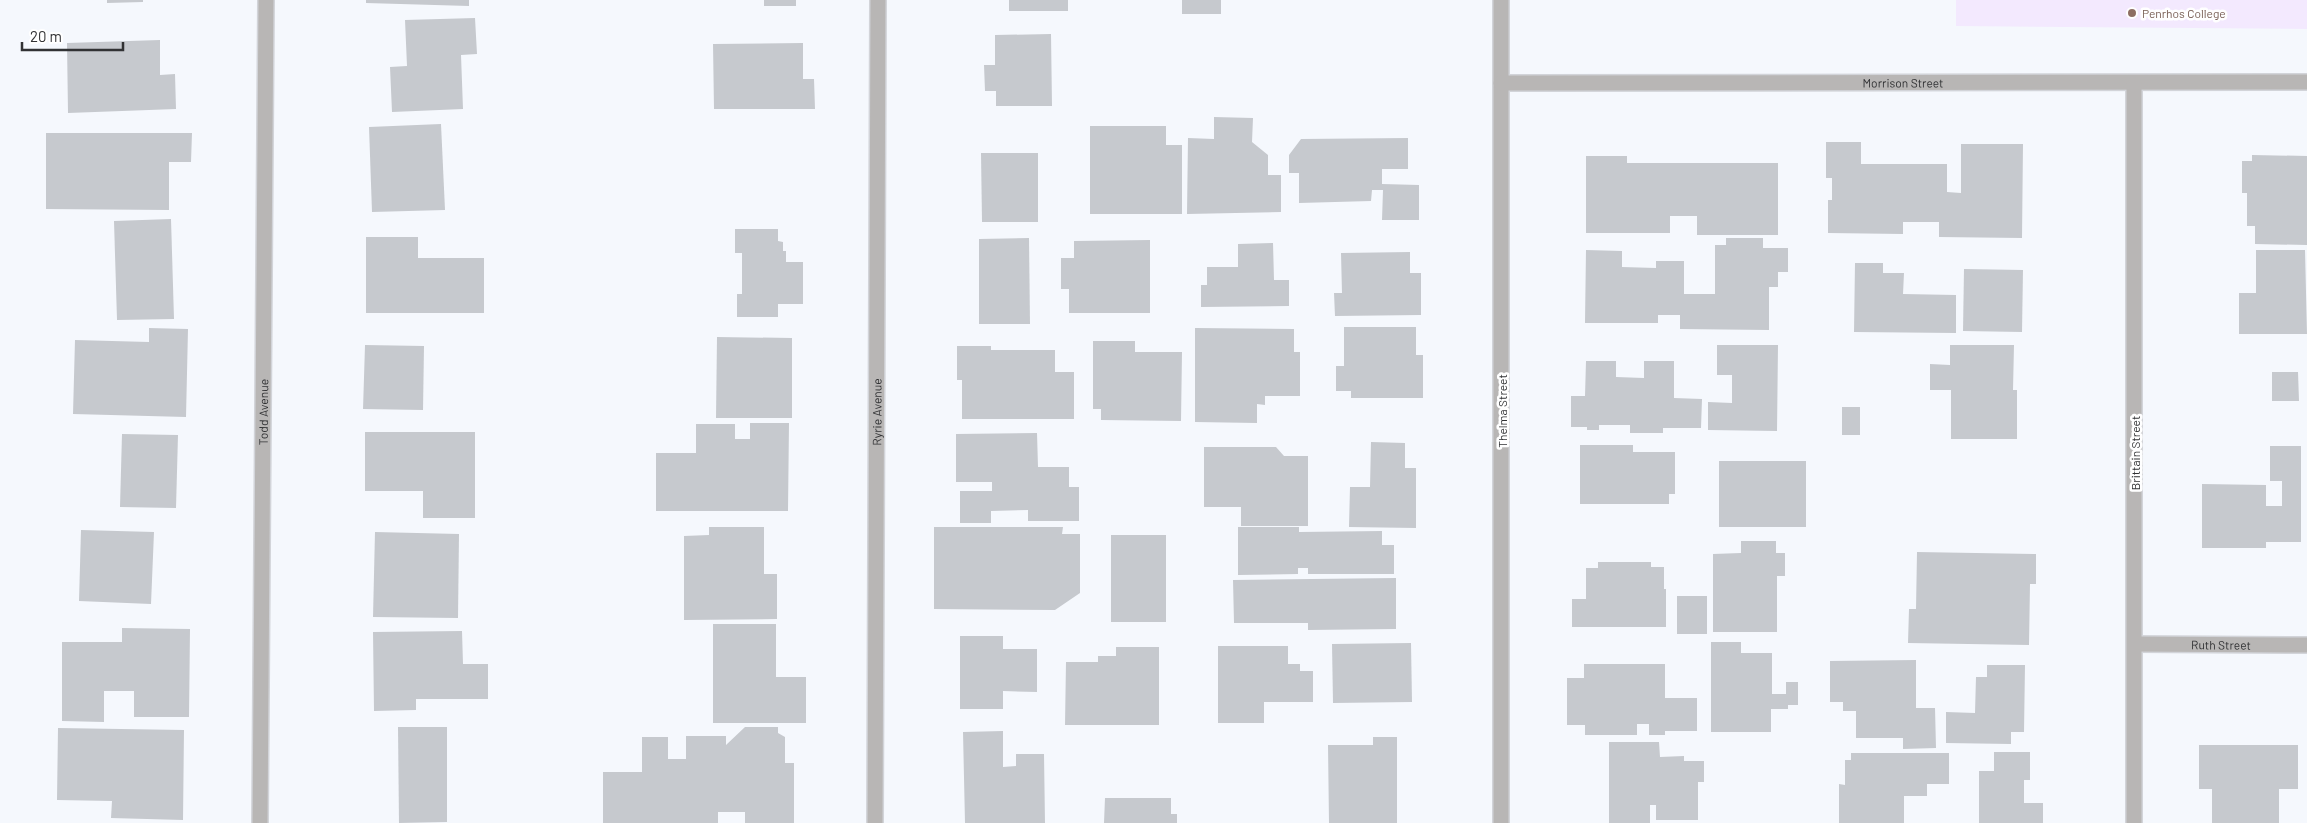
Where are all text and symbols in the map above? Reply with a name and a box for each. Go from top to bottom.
place label: Penrhos College [2142,6,2226,20]
marker: Penrhos College [2126,7,2138,19]
scale bar [22,20,124,52]
text: 20 m [30,27,62,45]
street label: Morrison Street [1863,75,1943,90]
street label: Thelma Street [1495,374,1509,448]
street label: Ryrie Avenue [869,378,884,446]
street label: Todd Avenue [256,379,270,445]
street label: Brittain Street [2128,416,2142,490]
street label: Ruth Street [2191,637,2251,652]

